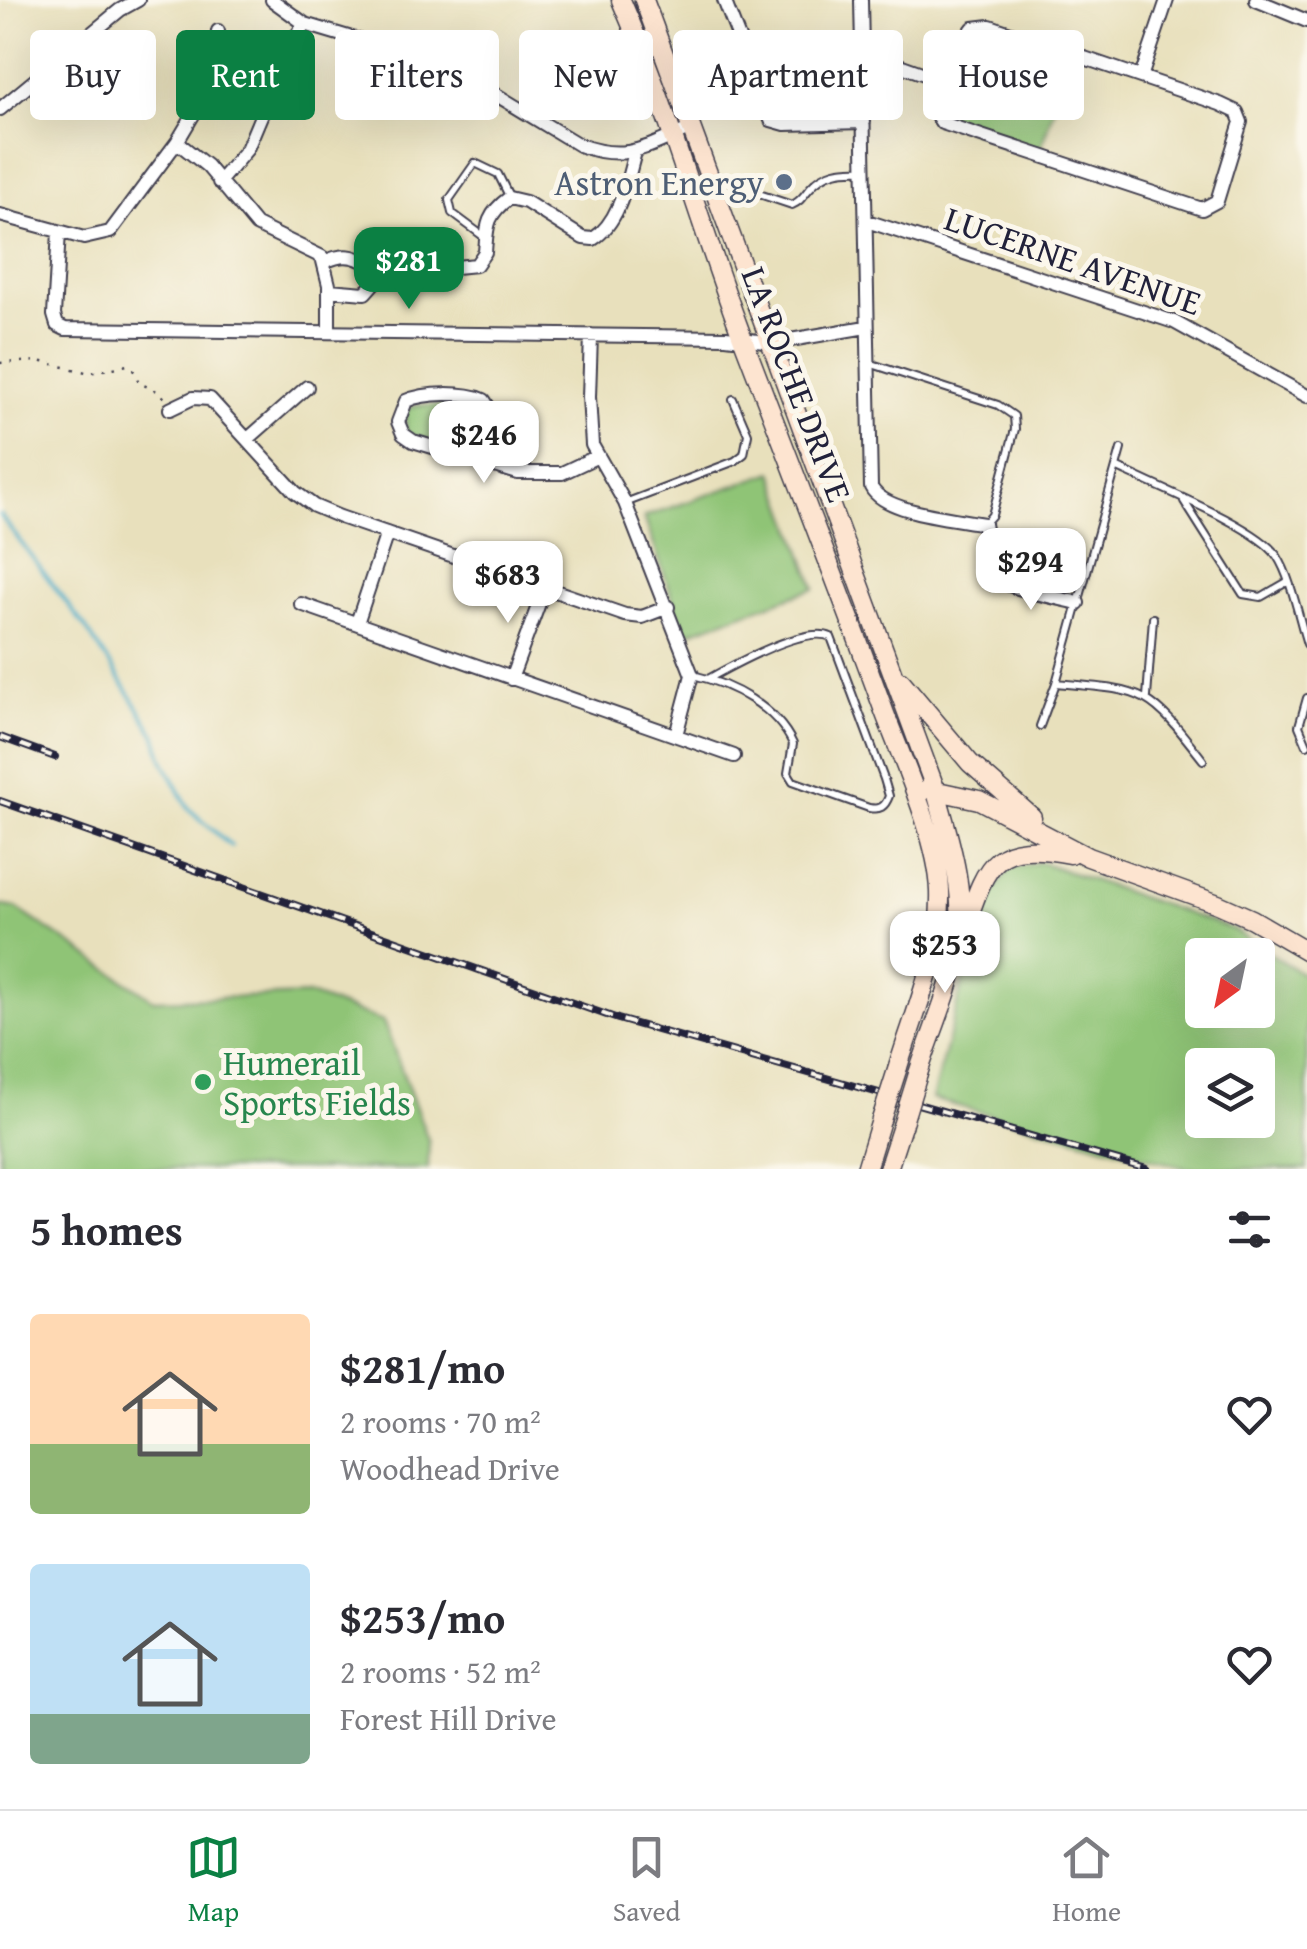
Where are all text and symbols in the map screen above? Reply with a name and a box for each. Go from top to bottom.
chip: Buy [30,30,156,120]
chip: Rent [176,30,315,120]
chip: Filters [335,30,499,120]
chip: New [519,30,653,120]
chip: Apartment [673,30,903,120]
chip: House [923,30,1084,120]
place label: Astron Energy [554,157,765,208]
marker: Astron Energy [773,171,795,193]
street label: LUCERNE AVENUE [938,192,1208,328]
pin: $281 [350,227,468,312]
text: $281 [376,236,442,283]
street label: LA ROCHE DRIVE [729,259,865,509]
pin: $246 [425,401,543,486]
text: $246 [451,410,517,457]
pin: $294 [972,528,1090,613]
text: $294 [998,537,1064,584]
pin: $683 [449,541,567,626]
text: $683 [475,550,541,597]
pin: $253 [886,911,1004,996]
text: $253 [912,920,978,967]
north arrow [1185,938,1275,1028]
map controls [1185,938,1275,1138]
place label: Humerail Sports Fields [223,1037,411,1128]
button: layers [1185,1048,1275,1138]
marker: Humerail Sports Fields [192,1071,214,1093]
text: 5 homes [30,1199,183,1260]
icon: filters [1222,1202,1277,1257]
text: $281/mo [340,1337,505,1398]
icon: home [110,1354,230,1474]
icon: heart [1222,1387,1277,1442]
text: 2 rooms · 70 m² [340,1398,541,1445]
text: Woodhead Drive [340,1445,560,1492]
text: $253/mo [340,1587,505,1648]
icon: home [110,1604,230,1724]
icon: heart [1222,1637,1277,1692]
text: 2 rooms · 52 m² [340,1648,541,1695]
text: Forest Hill Drive [340,1695,556,1742]
tab: Map [186,1830,241,1931]
tab: Saved [613,1830,680,1931]
tab: Home [1052,1830,1121,1931]

